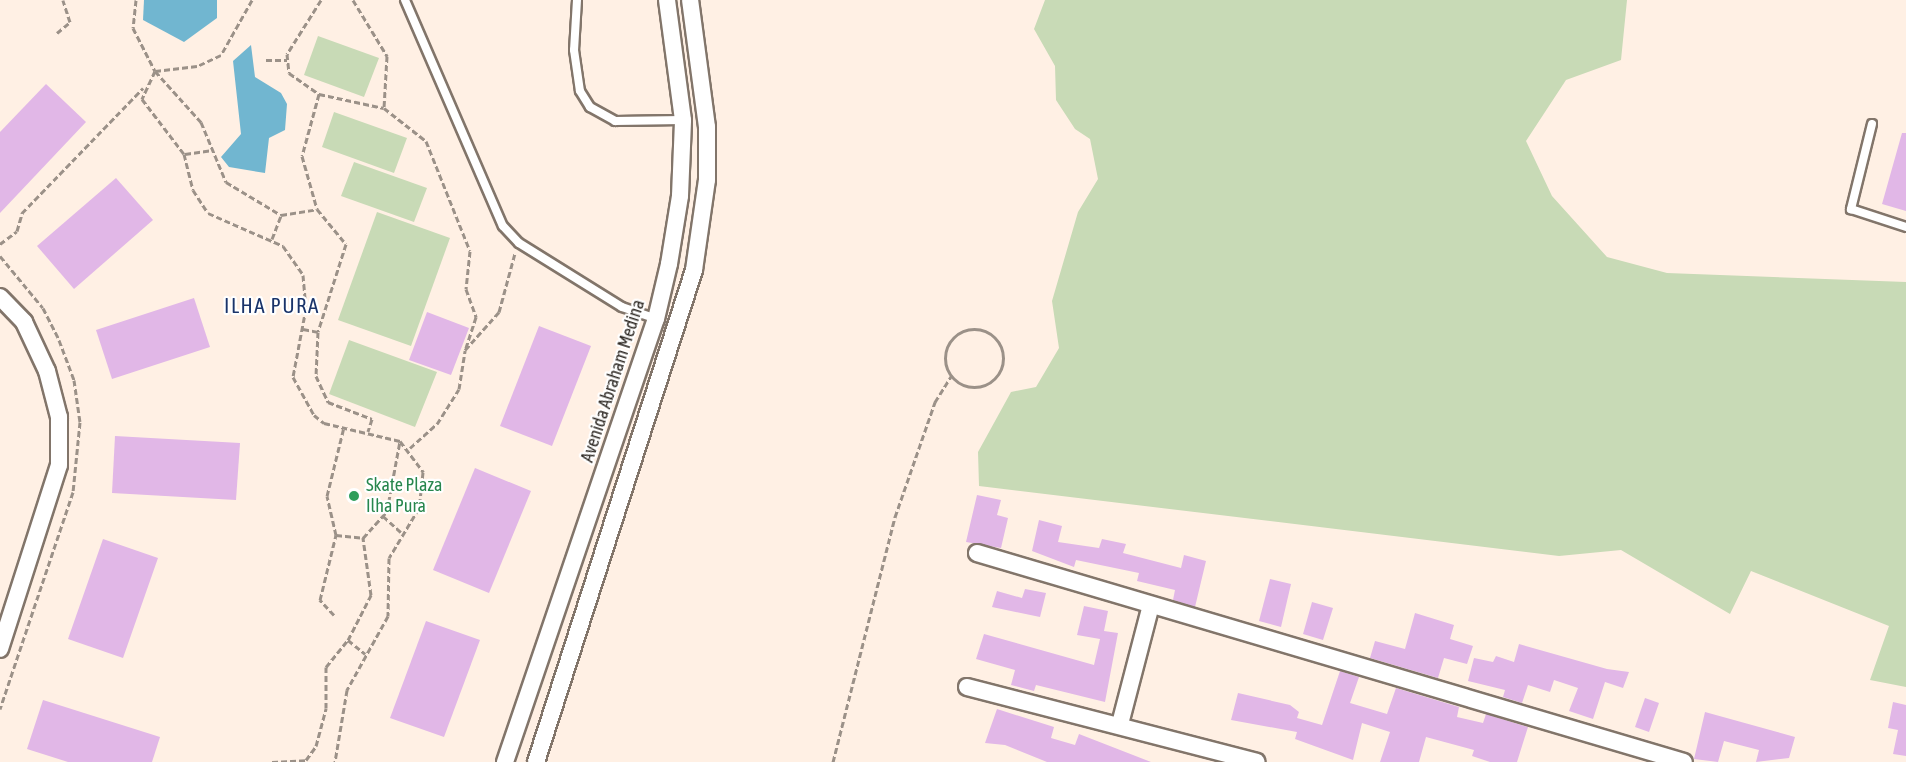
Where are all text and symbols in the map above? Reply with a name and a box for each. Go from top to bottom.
district label: ILHA PURA [224,292,320,318]
street label: Avenida Abraham Medina [577,297,649,465]
place label: Skate Plaza Ilha Pura [366,475,442,518]
marker: Skate Plaza Ilha Pura [347,489,361,503]

